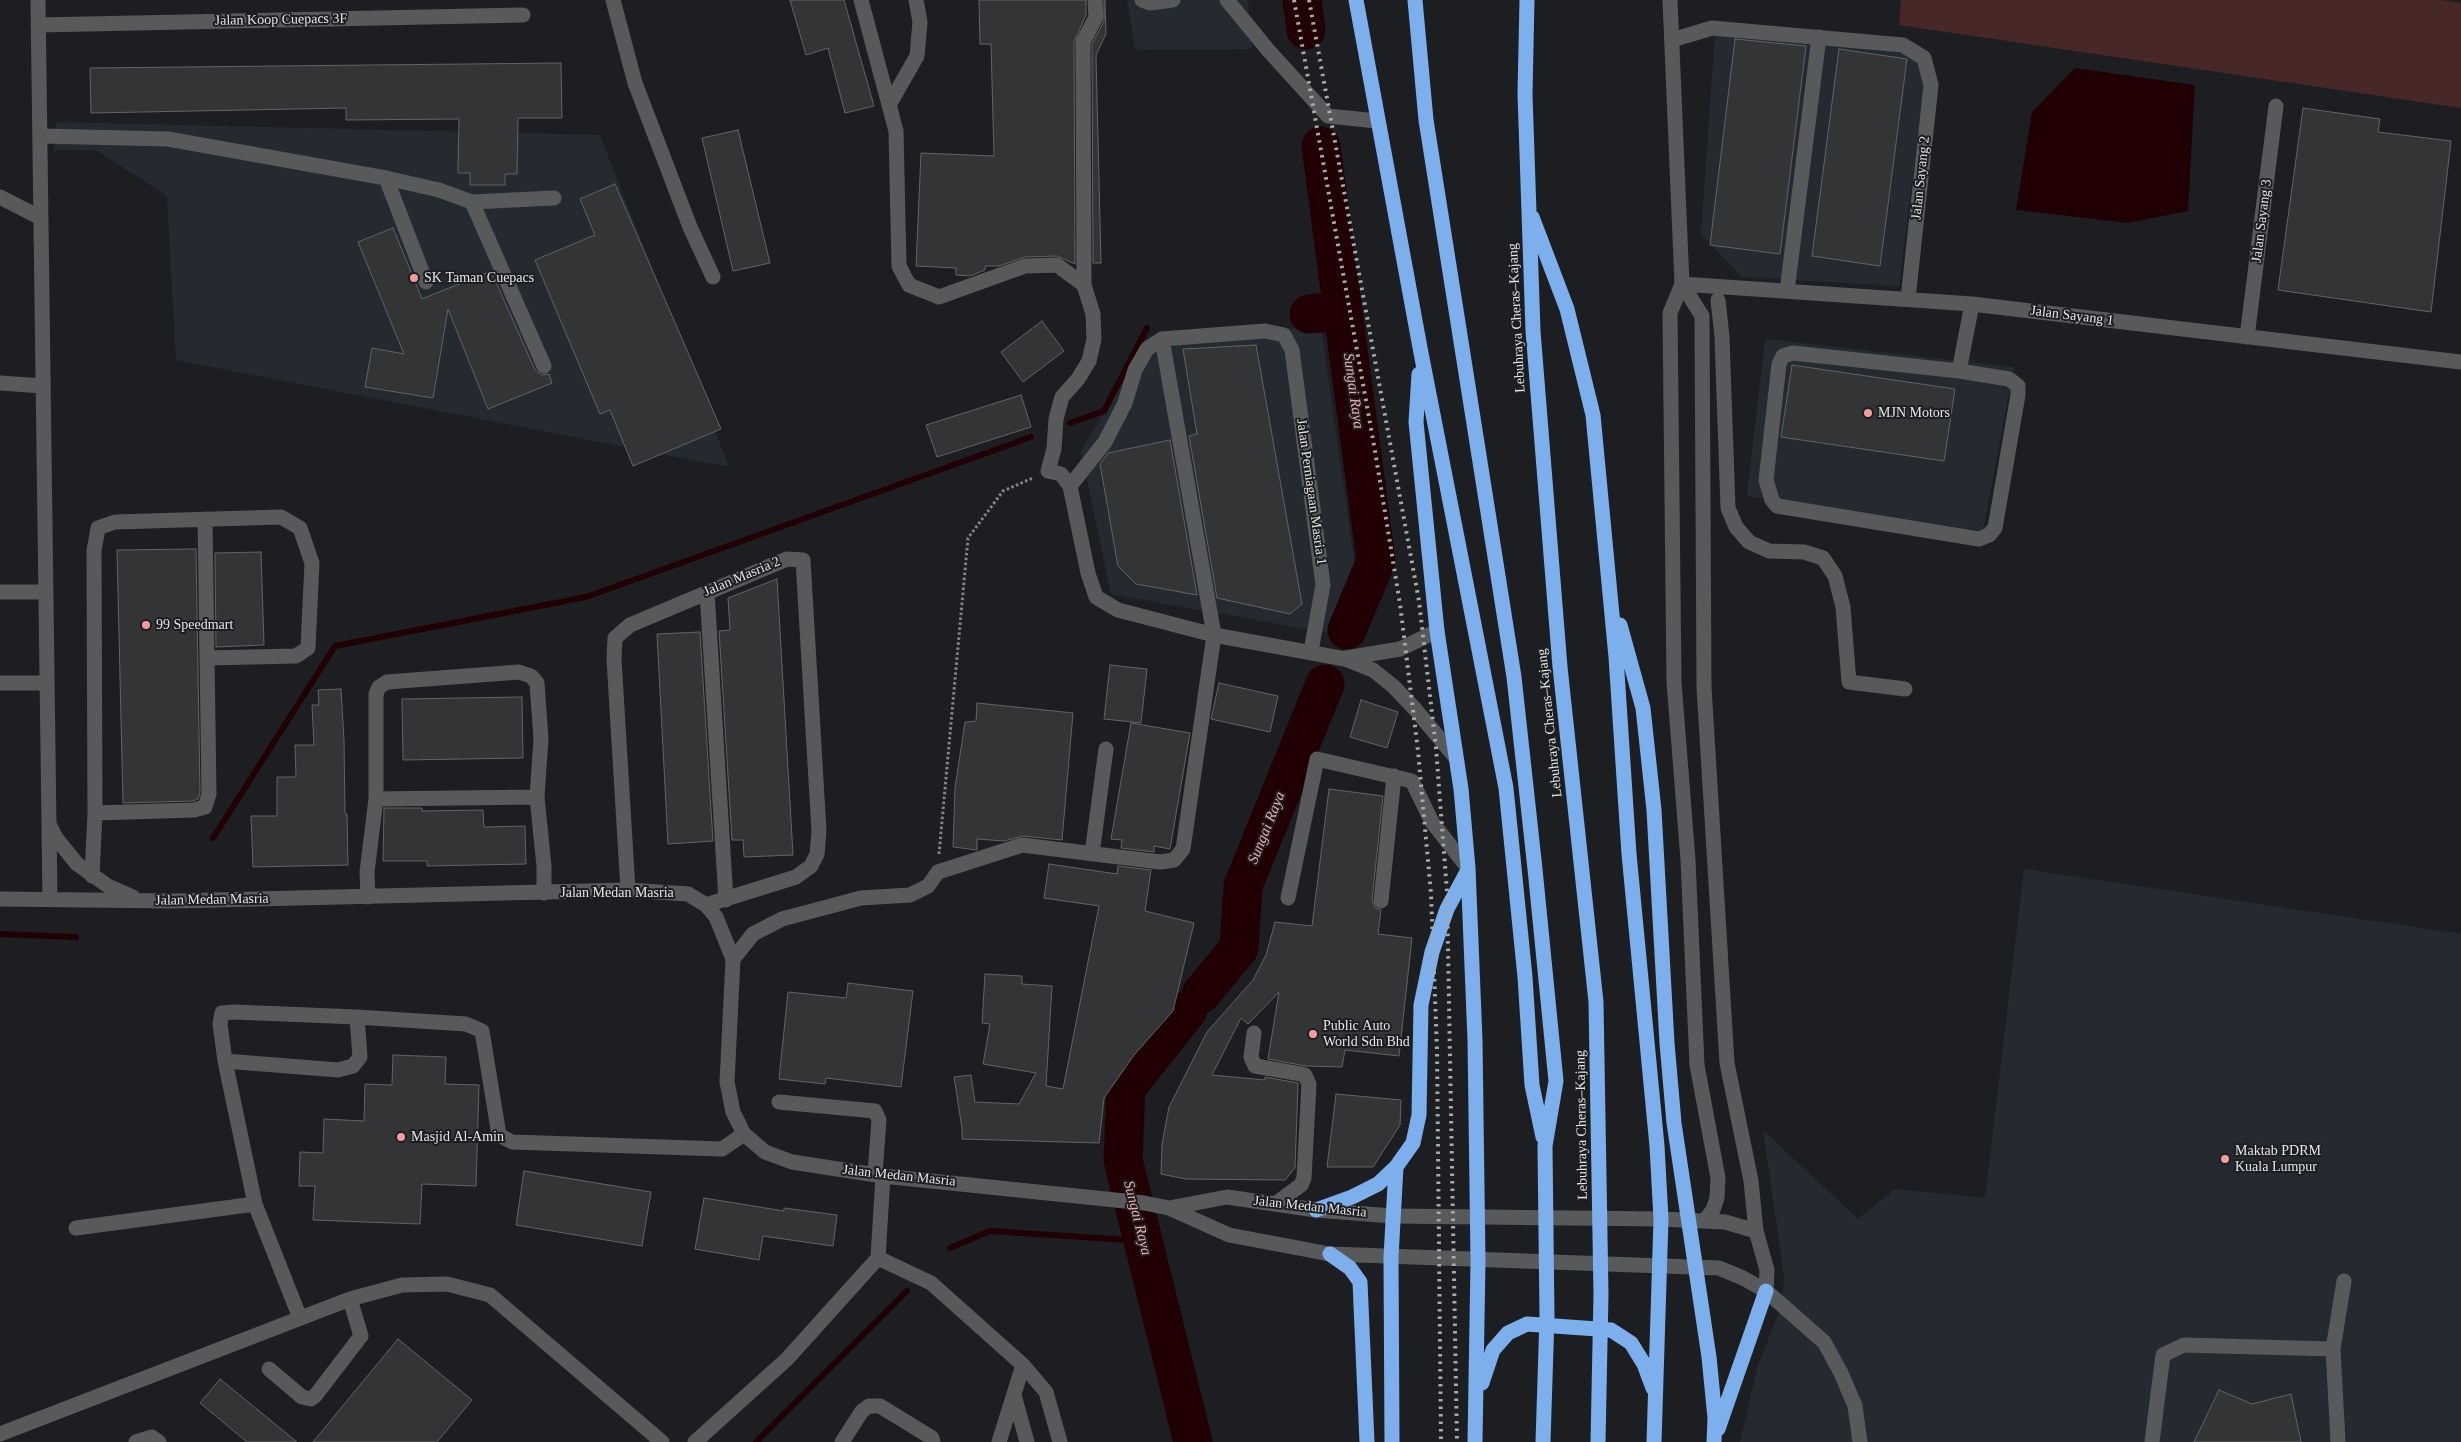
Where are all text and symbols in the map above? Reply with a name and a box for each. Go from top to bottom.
street label: Jalan Koop Cuepacs 3F [215,10,347,30]
street label: Jalan Sayang 2 [1908,135,1934,221]
street label: Jalan Sayang 3 [2249,178,2275,264]
street label: Lebuhraya Cheras–Kajang [1505,243,1529,393]
place label: SK Taman Cuepacs [424,270,534,286]
marker: SK Taman Cuepacs [408,272,420,284]
street label: Jalan Sayang 1 [2029,303,2115,329]
water label: Sungai Raya [1339,352,1367,430]
place label: MJN Motors [1878,405,1950,421]
marker: MJN Motors [1862,407,1874,419]
street label: Jalan Perniagaan Masria 1 [1292,418,1330,566]
street label: Jalan Masria 2 [701,553,783,601]
place label: 99 Speedmart [156,617,233,633]
marker: 99 Speedmart [140,619,152,631]
street label: Lebuhraya Cheras–Kajang [1534,648,1566,798]
water label: Sungai Raya [1244,789,1290,867]
street label: Jalan Medan Masria [560,885,674,901]
street label: Jalan Medan Masria [155,891,269,909]
place label: Public Auto World Sdn Bhd [1323,1018,1410,1050]
marker: Public Auto World Sdn Bhd [1307,1028,1319,1040]
street label: Lebuhraya Cheras–Kajang [1572,1050,1592,1200]
place label: Masjid Al-Amin [411,1129,504,1145]
marker: Masjid Al-Amin [395,1131,407,1143]
place label: Maktab PDRM Kuala Lumpur [2235,1143,2321,1176]
marker: Maktab PDRM Kuala Lumpur [2219,1153,2231,1165]
street label: Jalan Medan Masria [842,1162,956,1190]
water label: Sungai Raya [1119,1179,1155,1257]
street label: Jalan Medan Masria [1253,1193,1367,1221]

